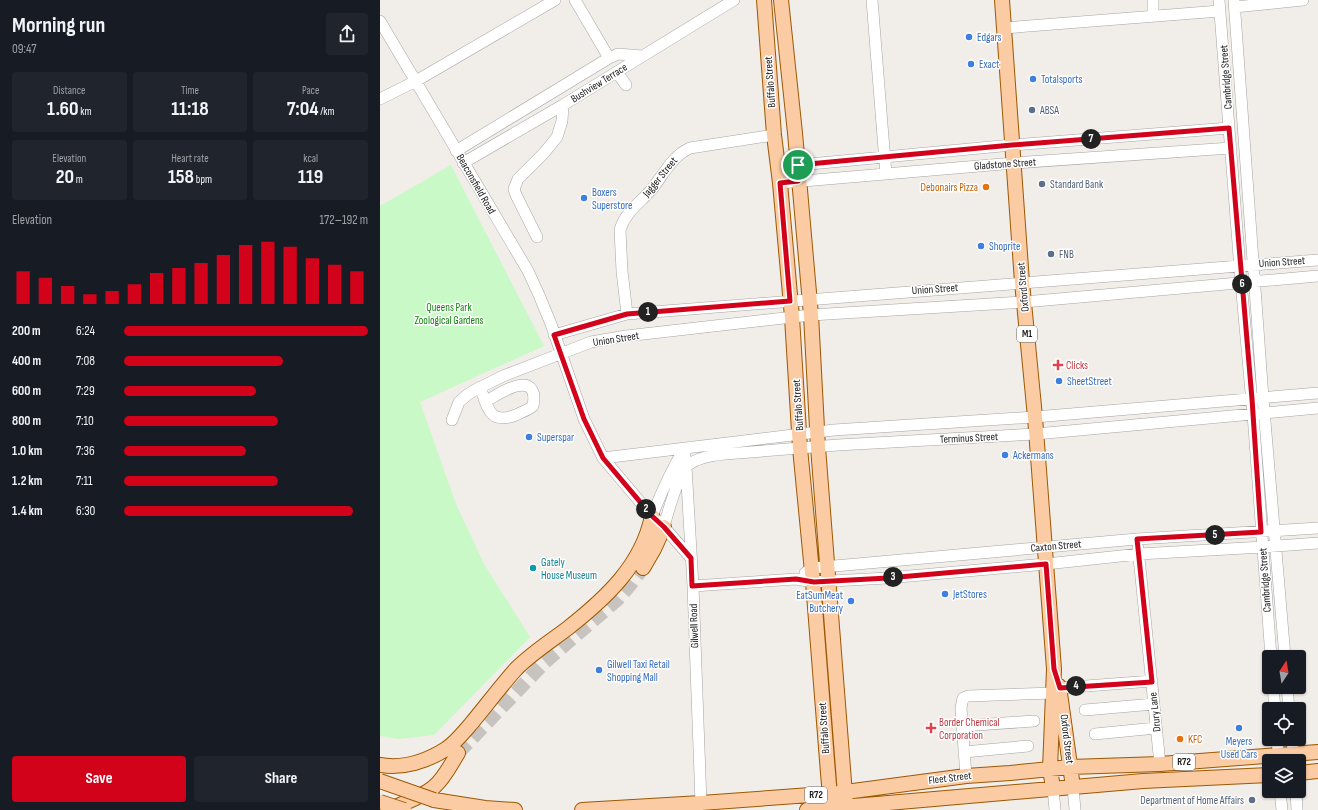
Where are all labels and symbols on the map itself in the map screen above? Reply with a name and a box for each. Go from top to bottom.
place label: Edgars [977,31,1002,44]
marker: Edgars [964,32,974,42]
street label: Cambridge Street [1217,44,1235,110]
street label: Buffalo Street [762,55,778,108]
place label: Exact [979,58,1000,71]
marker: Exact [966,59,976,69]
street label: Bushview Terrace [568,61,630,105]
place label: Totalsports [1041,73,1083,86]
marker: Totalsports [1028,74,1038,84]
place label: ABSA [1039,104,1059,117]
marker: ABSA [1027,105,1037,115]
pin: 7 [1081,129,1101,149]
pin [781,148,815,182]
street label: Beaconsfield Road [454,152,499,217]
street label: Jagger Street [639,154,680,200]
street label: Gladstone Street [973,155,1037,173]
place label: Standard Bank [1050,178,1104,191]
marker: Standard Bank [1037,179,1047,189]
place label: Debonairs Pizza [921,181,978,194]
marker: Debonairs Pizza [981,182,991,192]
place label: Boxers Superstore [592,186,632,212]
marker: Boxers Superstore [579,193,589,203]
place label: Shoprite [989,240,1020,253]
marker: Shoprite [976,241,986,251]
place label: FNB [1059,248,1074,261]
marker: FNB [1046,249,1056,259]
street label: Union Street [1258,254,1306,270]
street label: Oxford Street [1014,261,1032,312]
pin: 6 [1232,274,1252,294]
street label: Union Street [911,281,959,297]
park label: Queens Park Zoological Gardens [414,301,484,327]
pin: 1 [638,302,658,322]
road number: M1 [1017,326,1037,342]
street label: Union Street [592,329,641,349]
place label: Clicks [1066,359,1088,372]
marker: Clicks [1053,360,1063,370]
place label: SheetStreet [1067,375,1112,388]
marker: SheetStreet [1054,376,1064,386]
street label: Buffalo Street [790,378,806,431]
street label: Terminus Street [939,430,999,446]
place label: Superspar [537,431,574,444]
marker: Superspar [524,432,534,442]
place label: Ackermans [1012,449,1054,462]
marker: Ackermans [1000,450,1010,460]
pin: 2 [636,499,656,519]
pin: 5 [1205,525,1225,545]
street label: Caxton Street [1030,537,1083,555]
street label: Cambridge Street [1256,547,1274,613]
place label: Gately House Museum [541,556,597,582]
marker: Gately House Museum [528,563,538,573]
pin: 3 [883,567,903,587]
place label: JetStores [952,588,987,601]
place label: EatSumMeat Butchery [796,589,844,615]
marker: JetStores [940,589,950,599]
marker: EatSumMeat Butchery [846,596,856,606]
street label: Gilwell Road [687,603,701,648]
north arrow [1262,650,1306,694]
place label: Gilwell Taxi Retail Shopping Mall [607,658,670,684]
marker: Gilwell Taxi Retail Shopping Mall [594,665,604,675]
pin: 4 [1066,676,1086,696]
street label: Drury Lane [1146,692,1164,732]
street label: Buffalo Street [816,701,832,754]
street label: Oxford Street [1058,714,1077,765]
place label: Border Chemical Corporation [939,716,999,742]
marker: Border Chemical Corporation [926,723,936,733]
marker: Meyers Used Cars [1234,723,1244,733]
place label: KFC [1188,733,1202,746]
marker: KFC [1175,734,1185,744]
place label: Meyers Used Cars [1221,735,1257,761]
road number: R72 [1173,754,1195,770]
street label: Fleet Street [928,769,973,787]
road number: R72 [805,787,827,803]
place label: Department of Home Affairs [1140,794,1244,807]
marker: Department of Home Affairs [1247,795,1257,805]

